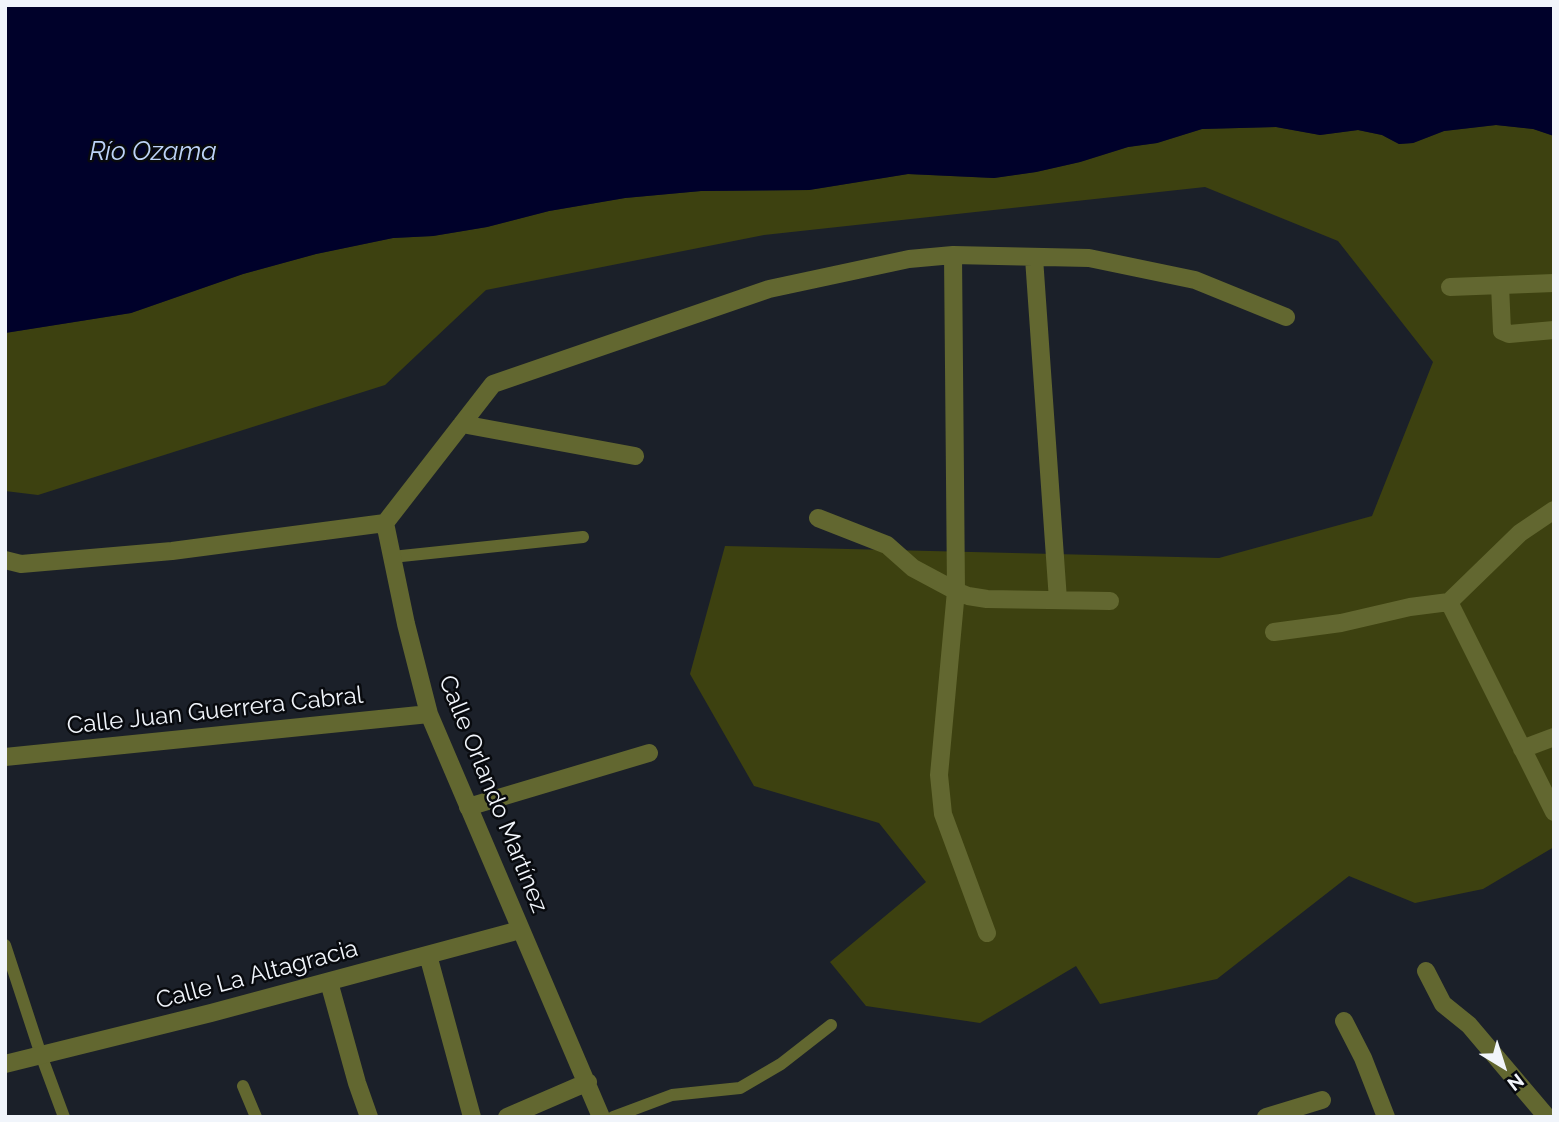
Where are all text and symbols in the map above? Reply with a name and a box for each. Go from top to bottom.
water label: Río Ozama [89,136,217,168]
street label: Calle Orlando Martínez [432,671,554,917]
street label: Calle Juan Guerrera Cabral [65,681,365,741]
street label: Calle La Altagracia [153,934,361,1016]
north arrow [1468,1031,1538,1101]
text: N [1503,1069,1528,1096]

